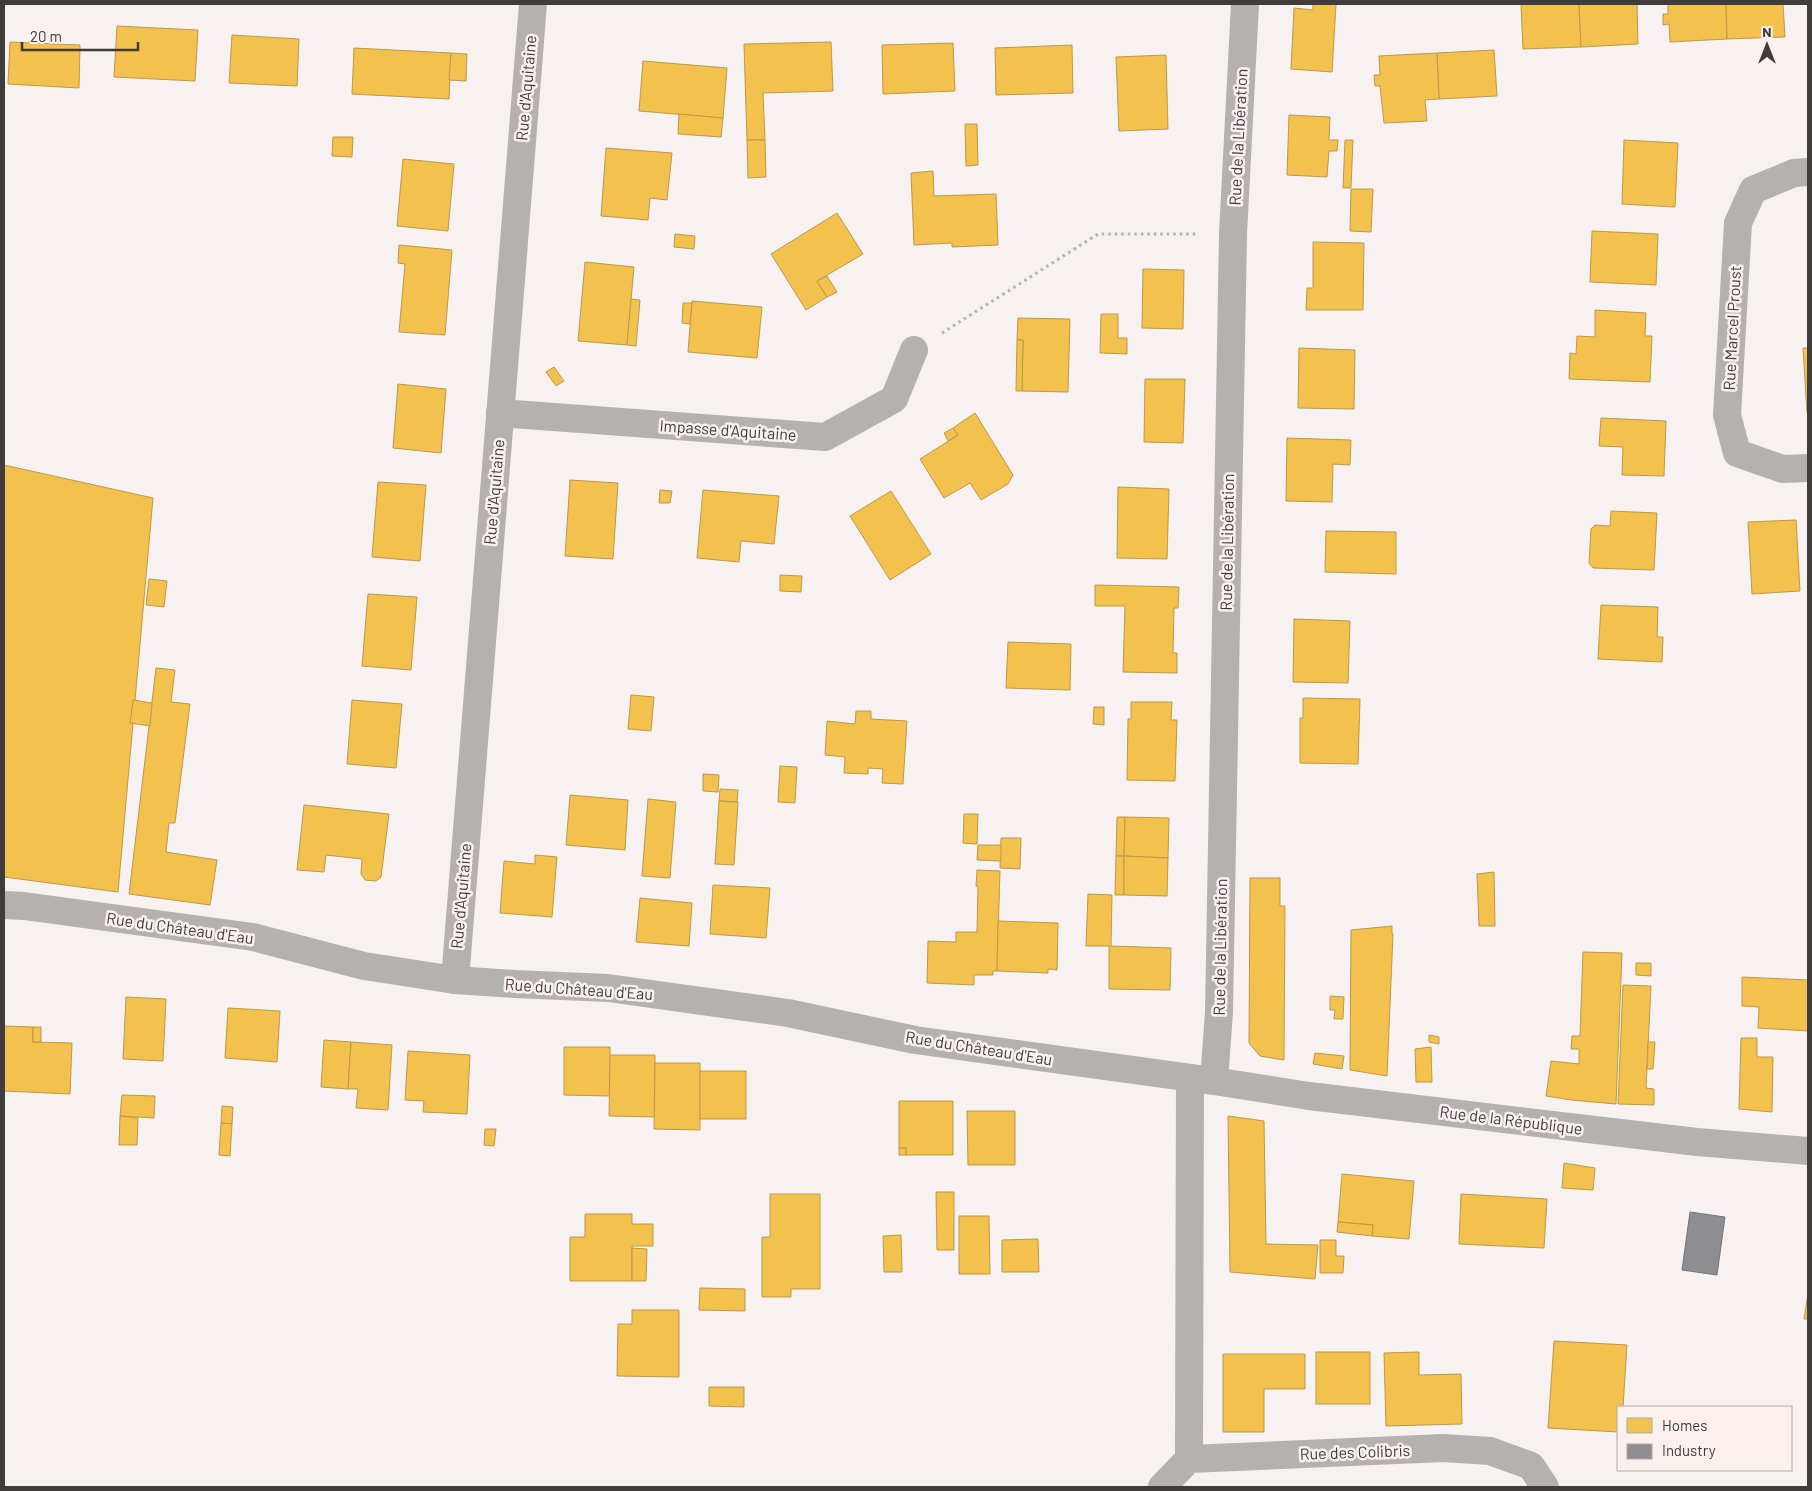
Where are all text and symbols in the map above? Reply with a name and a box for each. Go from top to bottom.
scale bar [22,20,139,52]
north arrow [1742,20,1792,70]
text: N [1762,23,1772,40]
text: 20 m [30,27,62,45]
street label: Rue d'Aquitaine [511,34,540,142]
street label: Rue de la Libération [1224,68,1251,206]
street label: Rue Marcel Proust [1719,265,1744,391]
street label: Impasse d'Aquitaine [659,415,797,444]
street label: Rue d'Aquitaine [479,438,508,546]
street label: Rue de la Libération [1216,473,1237,611]
street label: Rue d'Aquitaine [446,842,475,950]
street label: Rue de la Libération [1209,878,1230,1016]
street label: Rue du Château d'Eau [105,908,255,947]
street label: Rue du Château d'Eau [504,974,654,1003]
street label: Rue du Château d'Eau [904,1027,1054,1068]
street label: Rue de la République [1439,1101,1584,1138]
legend [1617,1406,1792,1471]
text: Homes [1662,1416,1707,1434]
street label: Rue des Colibris [1299,1440,1411,1463]
text: Industry [1662,1441,1716,1459]

